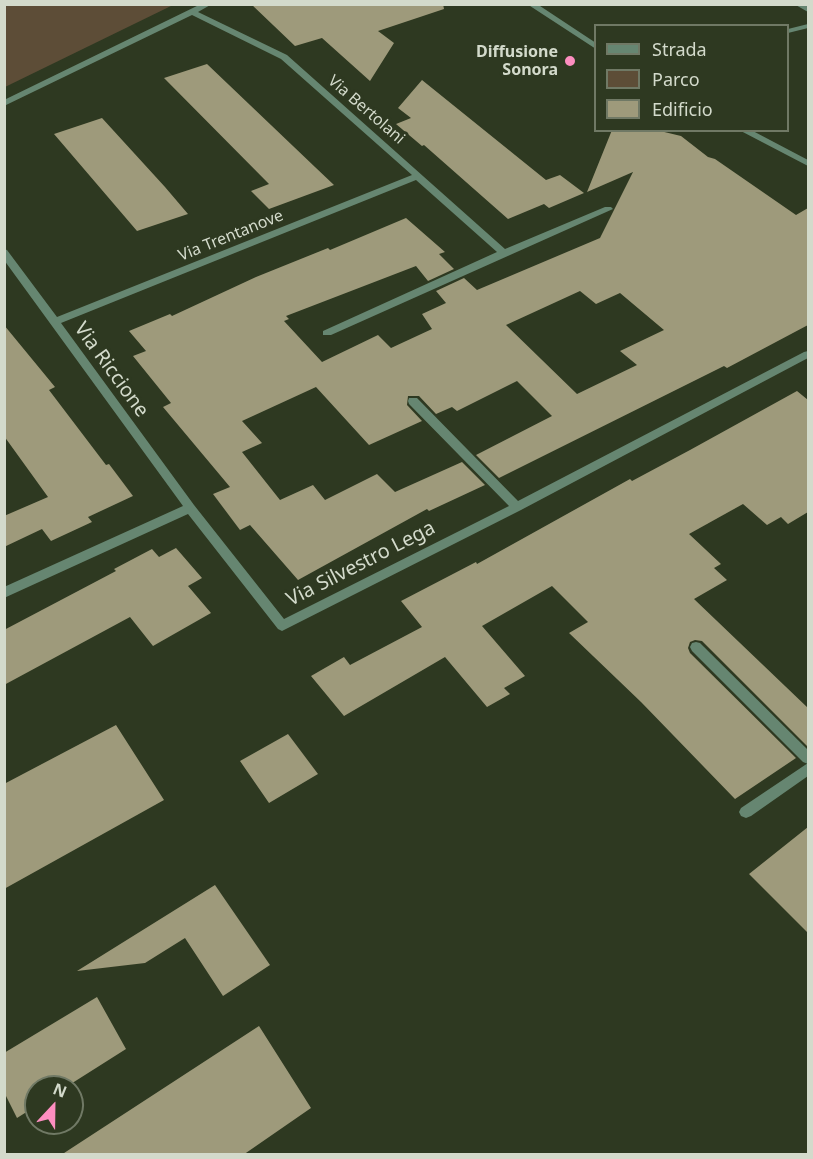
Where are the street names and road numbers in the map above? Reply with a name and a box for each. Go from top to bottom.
street label: Via Bertolani [324,71,408,149]
street label: Via Trentanove [176,206,286,266]
street label: Via Riccione [69,318,153,422]
street label: Via Silvestro Lega [283,516,439,612]

